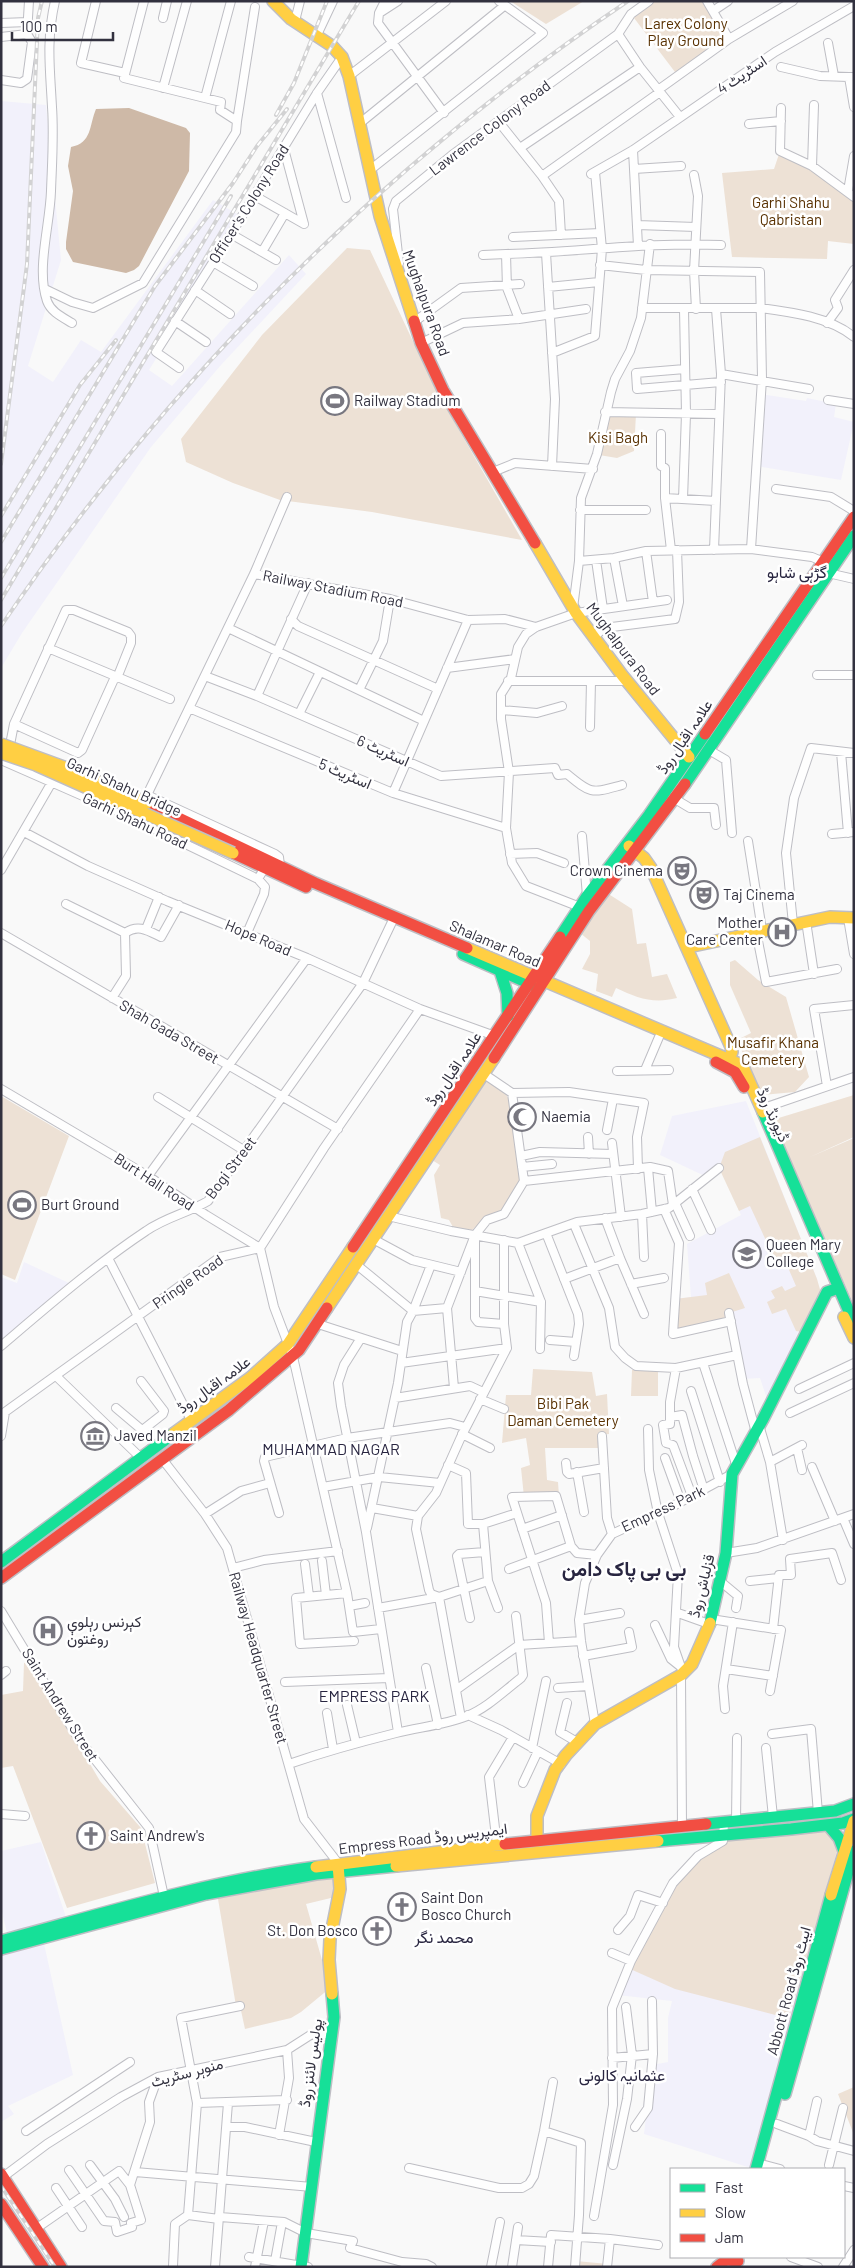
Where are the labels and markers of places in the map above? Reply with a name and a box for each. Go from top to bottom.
sports icon: Railway Stadium [320,386,350,416]
place label: Railway Stadium [354,391,461,409]
theatre icon: Crown Cinema [667,856,697,886]
place label: Crown Cinema [570,861,663,879]
theatre icon: Taj Cinema [689,880,719,910]
place label: Taj Cinema [723,885,795,903]
place label: Mother Care Center [686,913,764,948]
hospital icon: Mother Care Center [767,917,797,947]
mosque icon: Naemia [507,1102,537,1132]
place label: Naemia [541,1107,591,1125]
sports icon: Burt Ground [7,1190,37,1220]
place label: Burt Ground [41,1195,119,1213]
place label: Queen Mary College [766,1235,841,1270]
school or university icon: Queen Mary College [732,1239,762,1269]
museum icon: Javed Manzil [80,1421,110,1451]
place label: Javed Manzil [114,1426,197,1444]
place label: کېرنس رېلوې روغتون [67,1612,142,1648]
hospital icon: کېرنس رېلوې روغتون [33,1616,63,1646]
church icon: Saint Andrew's [76,1821,106,1851]
place label: Saint Andrew's [110,1826,205,1844]
place label: Saint Don Bosco Church [421,1888,511,1923]
church icon: Saint Don Bosco Church [387,1892,417,1922]
church icon: St. Don Bosco [362,1916,392,1946]
place label: St. Don Bosco [267,1921,358,1939]

